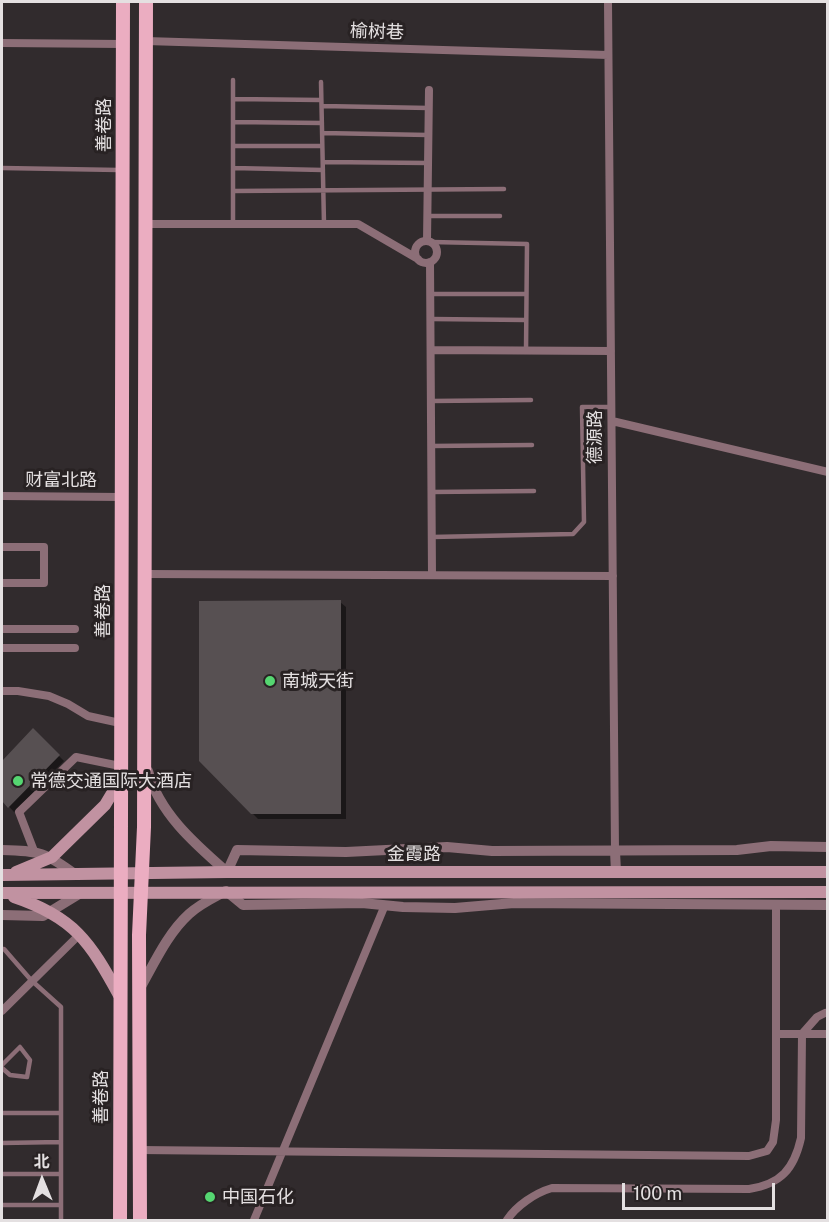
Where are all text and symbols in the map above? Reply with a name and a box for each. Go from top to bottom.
street label: 榆树巷 [350,20,404,44]
street label: 善卷路 [93,98,115,152]
street label: 德源路 [584,410,606,464]
street label: 财富北路 [25,469,97,491]
street label: 善卷路 [92,584,114,638]
place label: 南城天街 [282,670,354,692]
marker: 南城天街 [263,674,277,688]
place label: 常德交通国际大酒店 [30,770,192,792]
marker: 常德交通国际大酒店 [11,774,25,788]
street label: 金霞路 [387,843,441,865]
street label: 善卷路 [90,1070,112,1124]
north arrow [12,1150,72,1210]
text: 北 [33,1152,50,1171]
scale bar [625,1171,778,1209]
text: 100 m [633,1183,682,1204]
place label: 中国石化 [222,1186,294,1208]
marker: 中国石化 [203,1190,217,1204]

